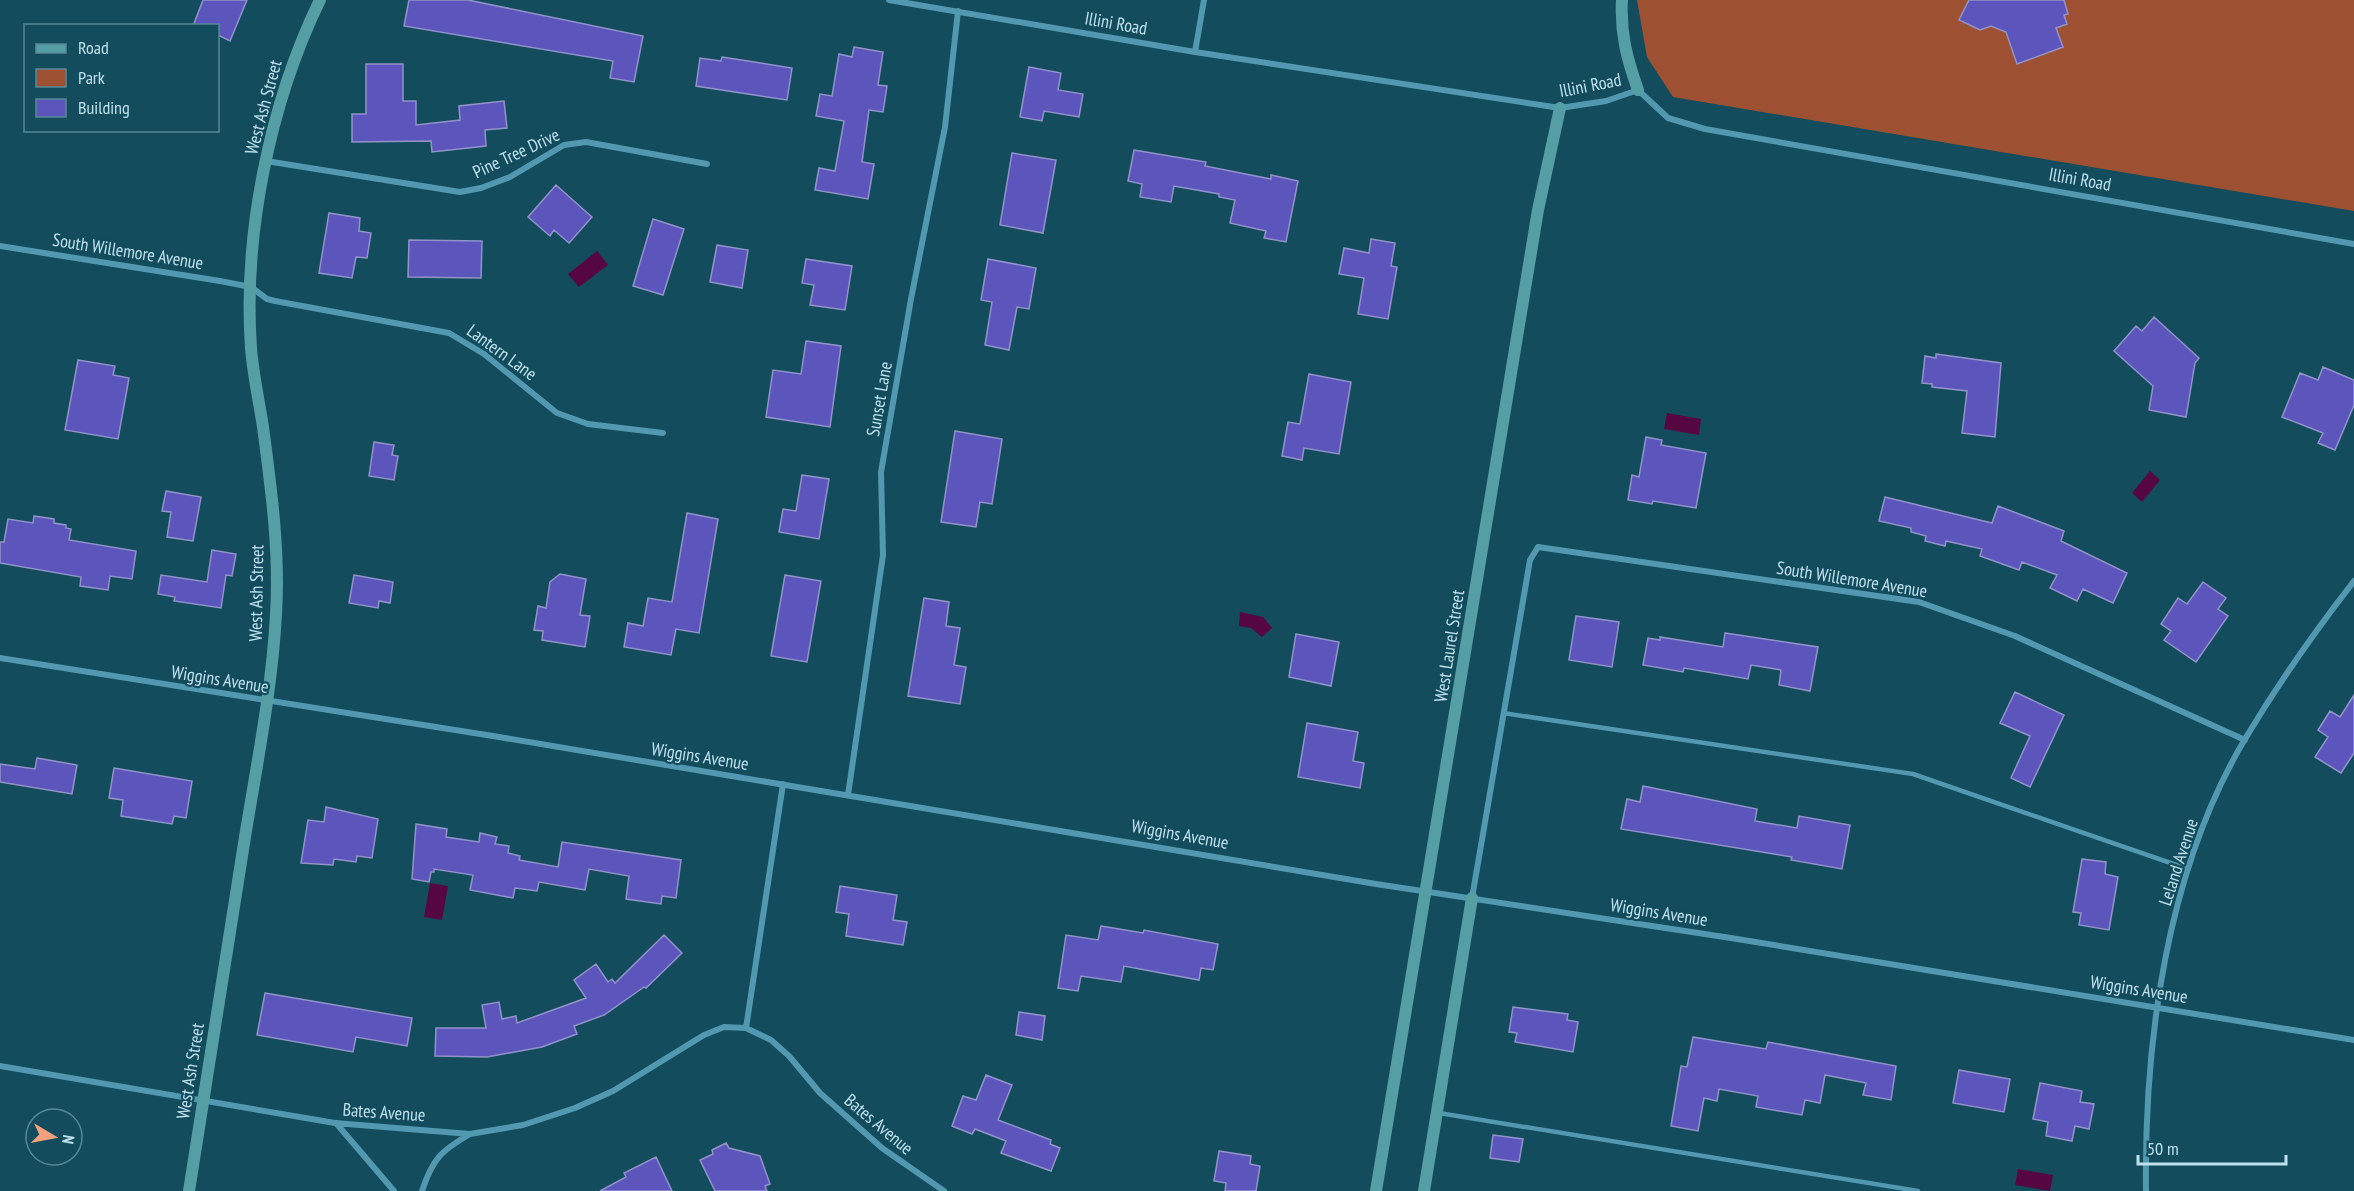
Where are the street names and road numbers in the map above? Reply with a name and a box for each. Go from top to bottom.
street label: Illini Road [1083,6,1149,40]
street label: West Ash Street [239,57,287,157]
street label: Illini Road [1557,68,1623,102]
street label: Pine Tree Drive [469,123,563,183]
street label: Illini Road [2047,162,2113,196]
street label: South Willemore Avenue [51,228,205,274]
street label: Lantern Lane [462,319,542,385]
street label: Sunset Lane [861,360,897,438]
street label: West Ash Street [244,544,268,642]
street label: South Willemore Avenue [1775,556,1929,602]
street label: West Laurel Street [1429,588,1469,704]
street label: Wiggins Avenue [170,660,270,698]
street label: Wiggins Avenue [650,737,750,775]
street label: Wiggins Avenue [1130,814,1230,854]
street label: Leland Avenue [2153,816,2203,908]
street label: Wiggins Avenue [1609,893,1709,931]
street label: Wiggins Avenue [2089,970,2189,1008]
street label: West Ash Street [171,1021,209,1121]
street label: Bates Avenue [840,1089,918,1159]
street label: Bates Avenue [342,1098,426,1126]

